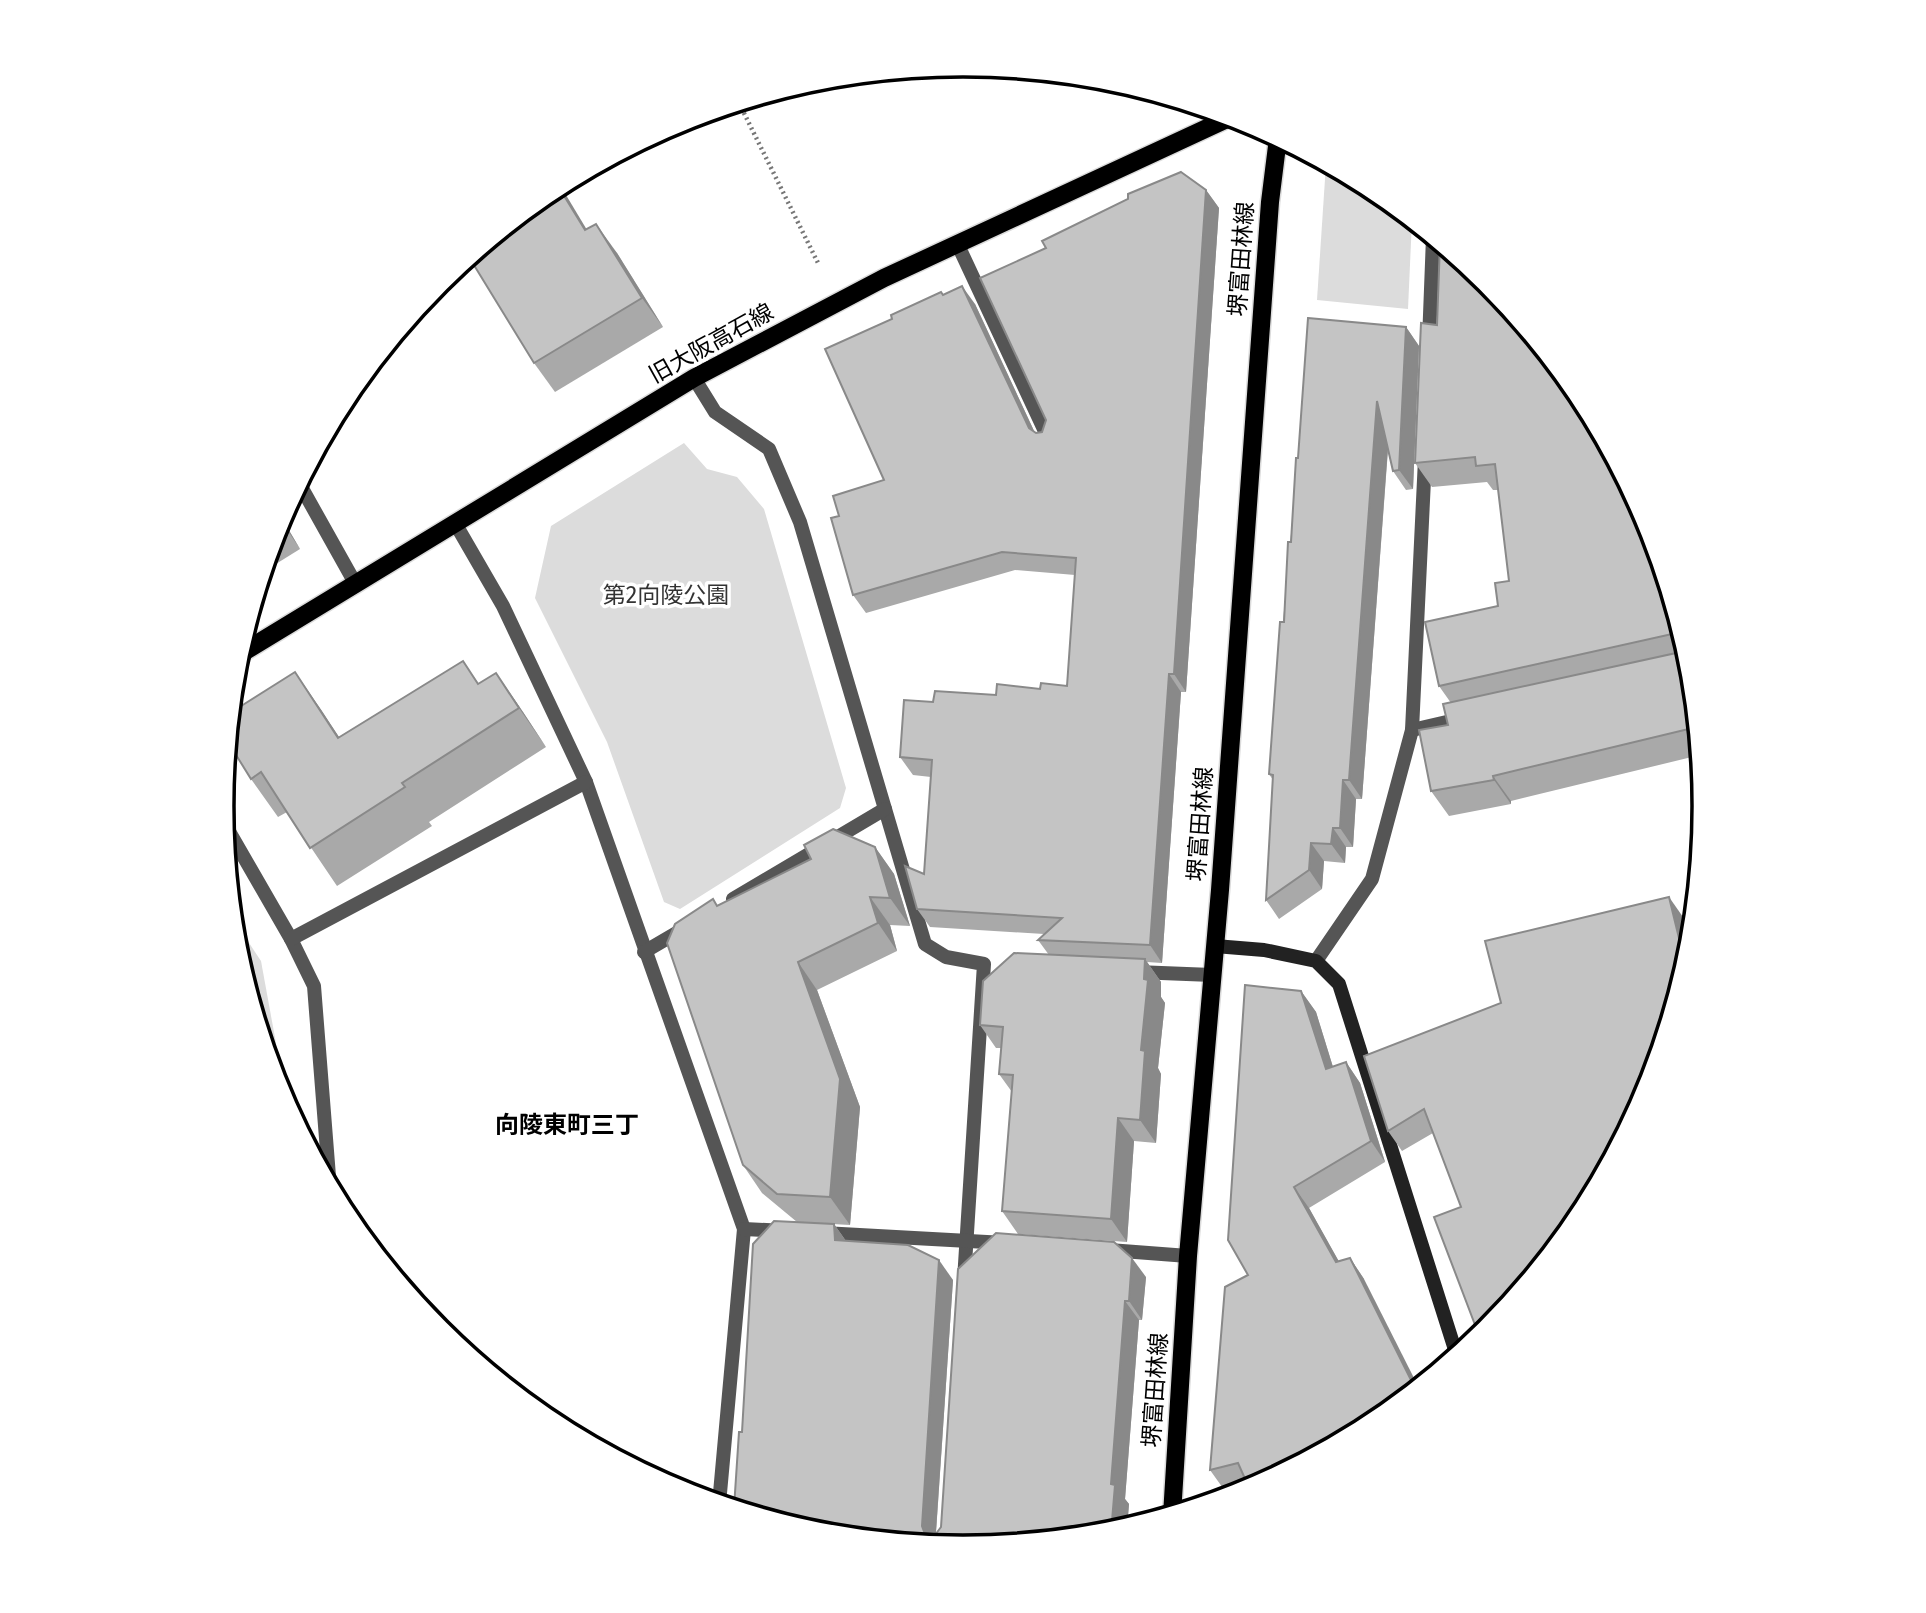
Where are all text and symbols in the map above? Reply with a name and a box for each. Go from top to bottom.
street label: 堺富田林線 [1223,201,1259,317]
street label: 旧大阪高石線 [644,297,778,389]
park label: 第2向陵公園 [603,581,729,609]
street label: 堺富田林線 [1182,766,1218,882]
district label: 向陵東町三丁 [495,1111,639,1139]
street label: 堺富田林線 [1137,1332,1173,1448]

